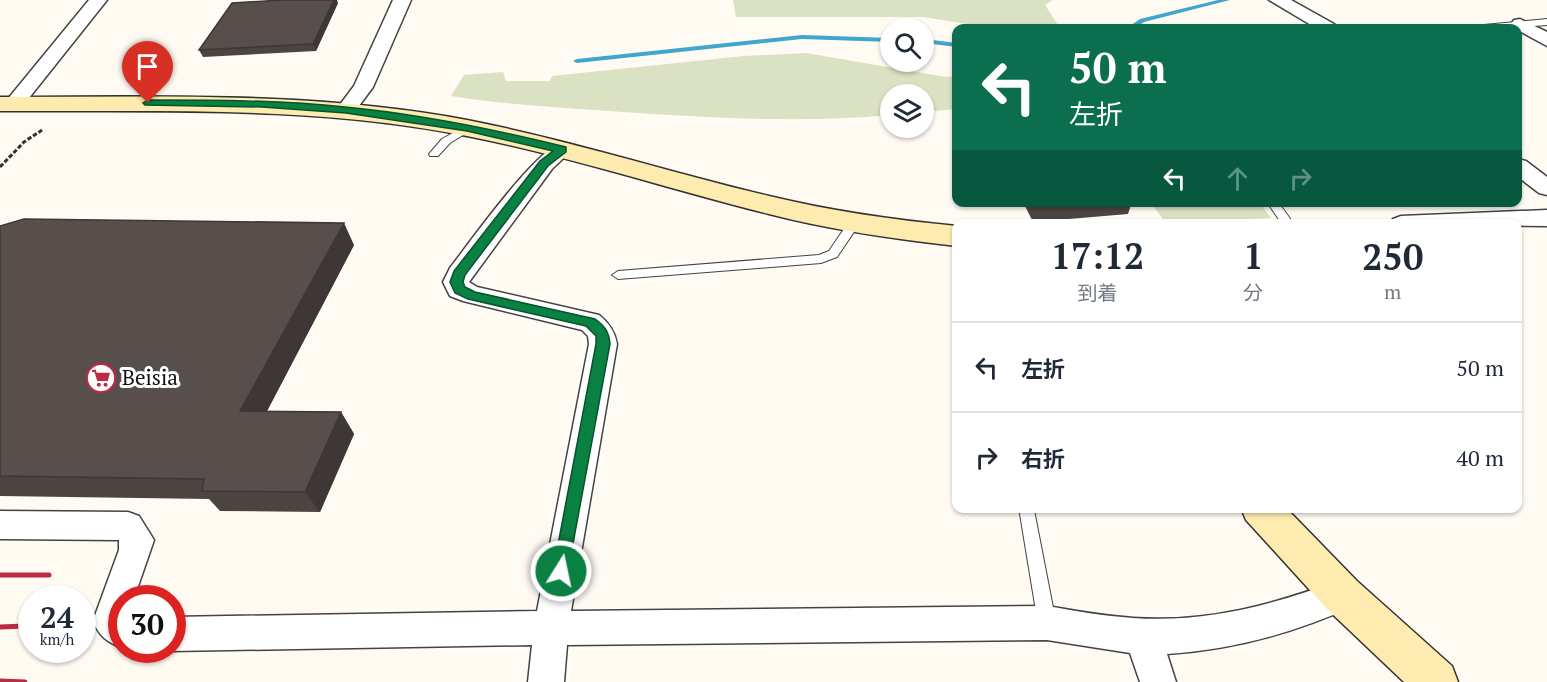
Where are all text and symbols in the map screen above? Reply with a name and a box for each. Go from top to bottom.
map controls [880,18,934,138]
button: search [880,18,934,72]
text: 50 m [1069,39,1167,95]
pin [122,41,173,103]
icon: left [970,48,1048,126]
icon: arrive [131,50,164,83]
button: layers [880,84,934,138]
text: 左折 [1069,96,1123,132]
icon: left [1158,162,1191,195]
icon: ahead [1221,162,1254,195]
icon: right [1284,162,1317,195]
text: 17:12 [1051,232,1144,279]
text: 1 [1243,232,1264,279]
text: 250 [1362,233,1423,280]
text: m [1384,278,1401,305]
text: 到着 [1078,279,1118,306]
text: 分 [1243,279,1263,306]
icon: left [970,351,1003,384]
text: 50 m [1456,353,1504,382]
text: 左折 [1021,354,1065,383]
supermarket icon: Beisia [85,362,117,394]
place label: Beisia [122,363,178,391]
icon: right [970,441,1003,474]
text: 40 m [1456,443,1504,472]
text: 右折 [1021,444,1065,473]
position arrow [529,539,593,603]
speed limit sign: 30 [108,585,186,663]
text: 24 [40,597,74,637]
text: km/h [40,629,74,649]

